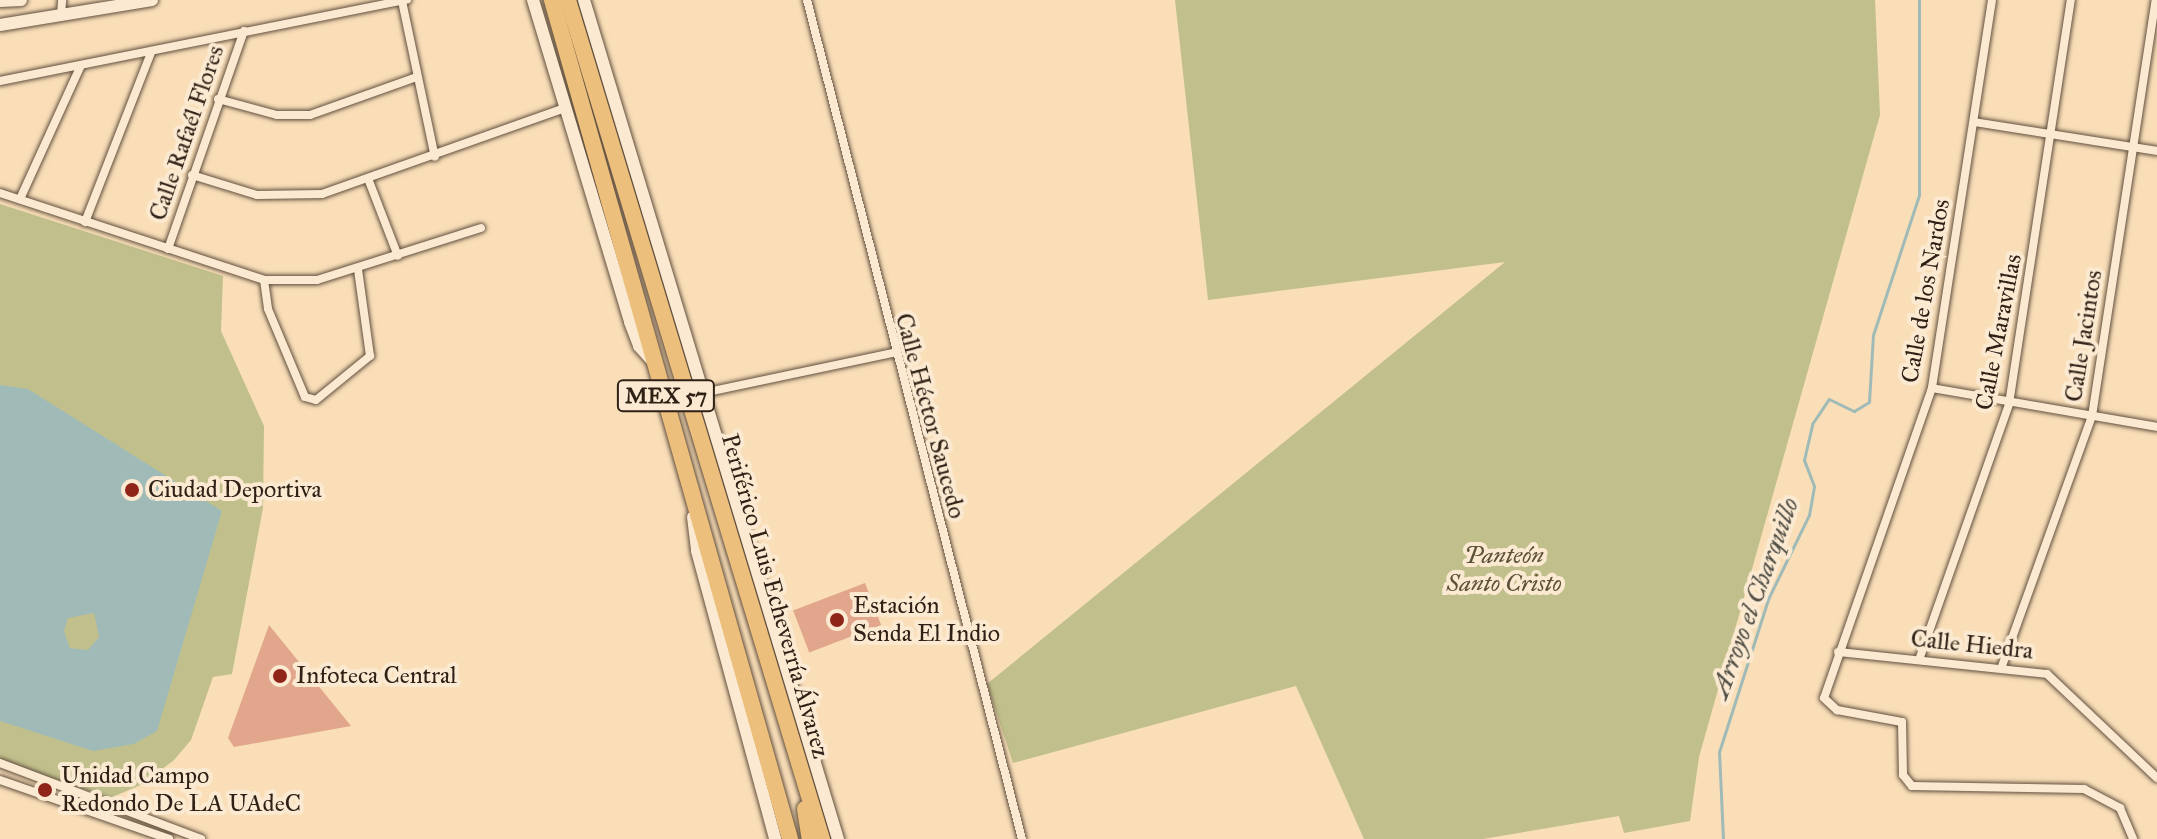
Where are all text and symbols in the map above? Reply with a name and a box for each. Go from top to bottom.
street label: Calle Rafaél Flores [144,42,230,224]
street label: Calle de los Nardos [1896,197,1956,385]
street label: Calle Maravillas [1970,251,2028,413]
street label: Calle Jacintos [2059,268,2109,404]
street label: Calle Héctor Saucedo [889,310,971,522]
road number: MEX 57 [616,378,716,414]
street label: Periférico Luis Echeverría Álvarez [715,430,835,762]
place label: Ciudad Deportiva [148,476,322,504]
marker: Ciudad Deportiva [123,481,141,499]
water label: Arroyo el Charquillo [1704,494,1806,702]
park label: Panteón Santo Cristo [1446,542,1562,598]
place label: Estación Senda El Indio [853,592,1000,648]
marker: Estación Senda El Indio [828,611,846,629]
street label: Calle Hiedra [1909,624,2035,666]
place label: Infoteca Central [296,662,457,690]
marker: Infoteca Central [271,667,289,685]
place label: Unidad Campo Redondo De LA UAdeC [61,762,301,818]
marker: Unidad Campo Redondo De LA UAdeC [36,781,54,799]

